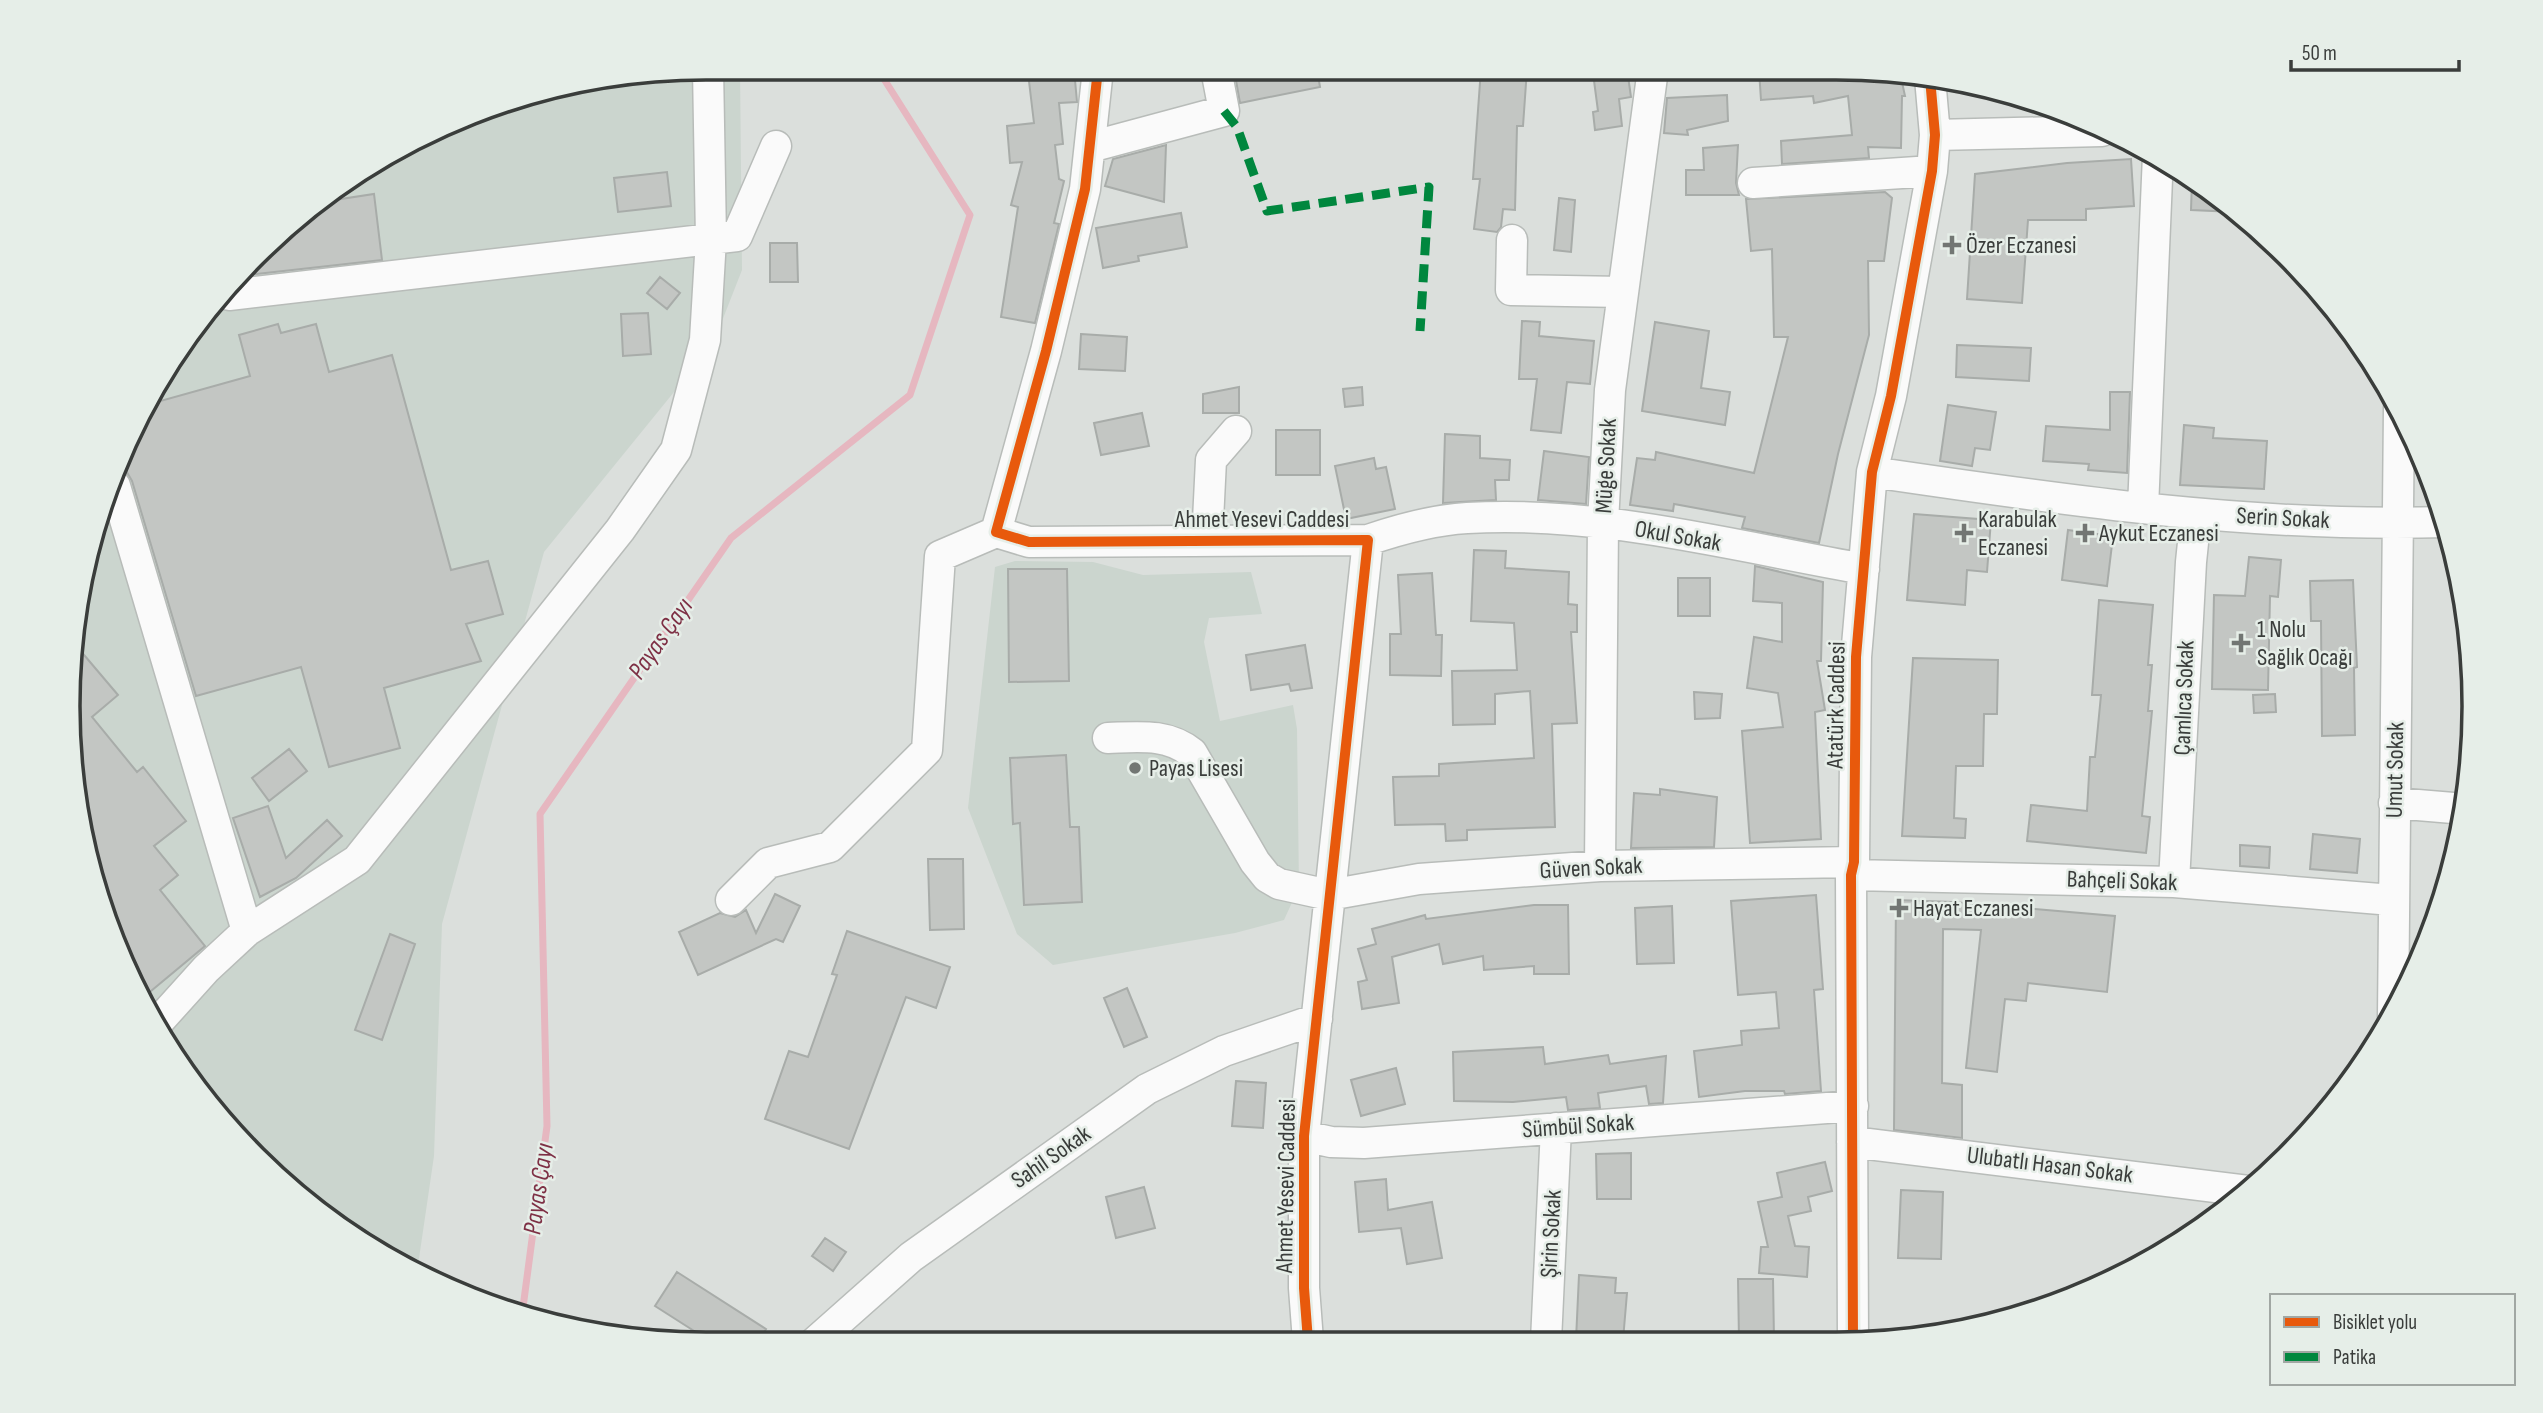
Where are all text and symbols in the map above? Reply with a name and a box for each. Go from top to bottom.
scale bar [2291,28,2459,72]
text: 50 m [2302,41,2337,66]
place label: Özer Eczanesi [1966,231,2077,260]
marker: Özer Eczanesi [1944,237,1960,253]
street label: Müge Sokak [1589,418,1623,514]
street label: Serin Sokak [2236,501,2330,535]
street label: Ahmet Yesevi Caddesi [1174,505,1349,534]
place label: Karabulak Eczanesi [1978,505,2057,562]
street label: Okul Sokak [1633,514,1723,558]
place label: Aykut Eczanesi [2098,519,2219,548]
marker: Karabulak Eczanesi [1956,525,1972,541]
marker: Aykut Eczanesi [2077,525,2093,541]
water label: Payas Çayı [622,592,700,685]
place label: 1 Nolu Sağlık Ocağı [2257,615,2352,672]
marker: 1 Nolu Sağlık Ocağı [2231,633,2251,653]
street label: Çamlıca Sokak [2168,640,2200,756]
street label: Atatürk Caddesi [1820,641,1852,770]
street label: Umut Sokak [2380,722,2410,818]
place label: Payas Lisesi [1149,754,1243,783]
marker: Payas Lisesi [1127,760,1143,776]
street label: Güven Sokak [1539,851,1643,885]
street label: Bahçeli Sokak [2066,865,2178,897]
place label: Hayat Eczanesi [1913,894,2034,923]
marker: Hayat Eczanesi [1891,900,1907,916]
street label: Ahmet Yesevi Caddesi [1270,1099,1302,1274]
street label: Sümbül Sokak [1521,1108,1635,1144]
street label: Sahil Sokak [1006,1119,1096,1195]
street label: Ulubatlı Hasan Sokak [1965,1140,2135,1190]
water label: Payas Çayı [517,1141,561,1237]
street label: Şirin Sokak [1534,1189,1568,1279]
legend [2270,1294,2515,1385]
text: Bisiklet yolu [2333,1310,2417,1335]
text: Patika [2333,1345,2376,1370]

